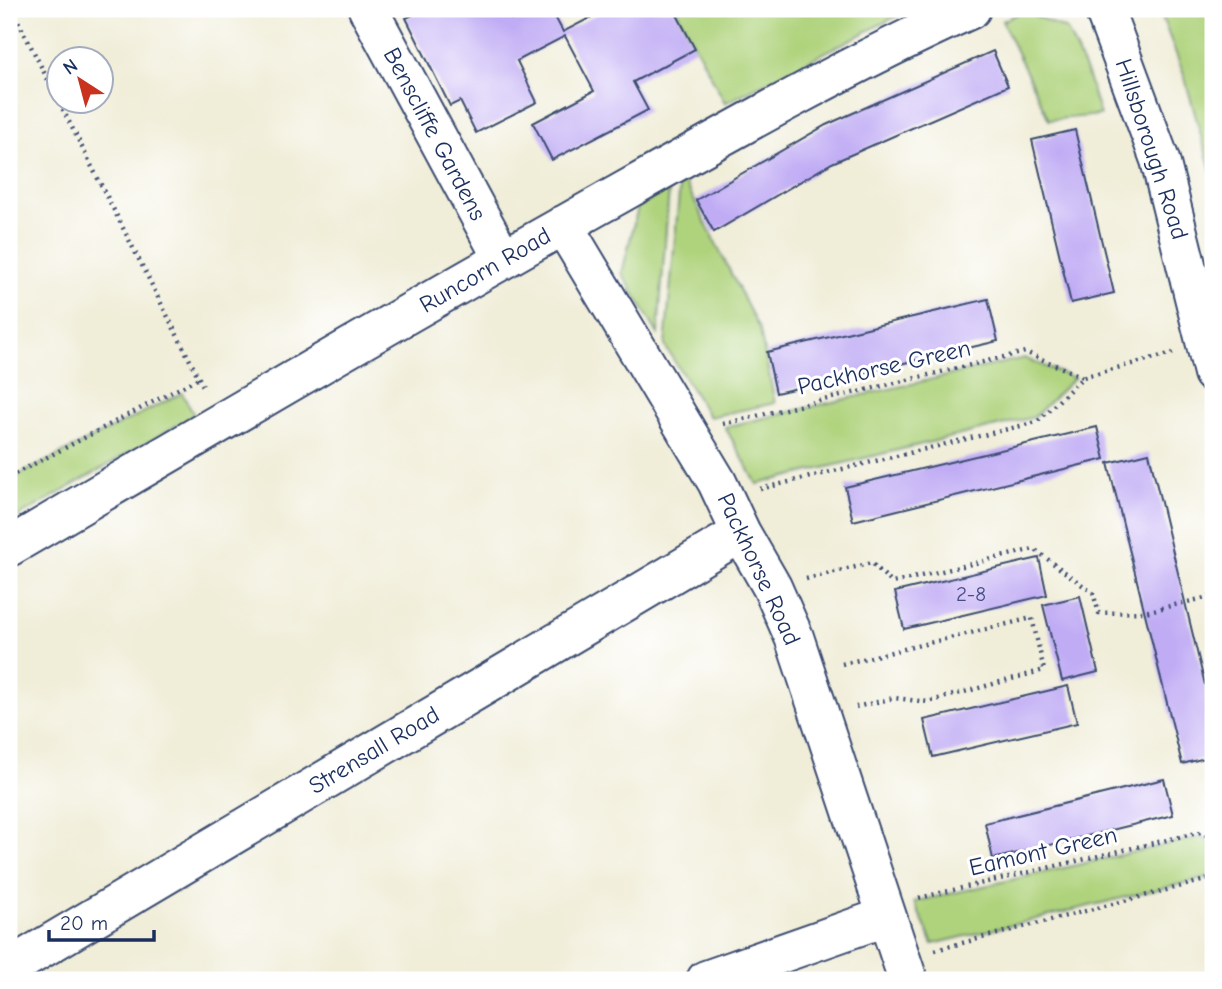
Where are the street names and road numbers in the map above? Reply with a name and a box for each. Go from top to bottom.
street label: Benscliffe Gardens [378,43,492,225]
street label: Hillsborough Road [1110,55,1194,243]
street label: Runcorn Road [414,221,556,319]
street label: Packhorse Green [795,333,973,401]
street label: Packhorse Road [711,488,807,650]
street label: Strensall Road [304,700,444,800]
street label: Eamont Green [966,820,1120,882]

